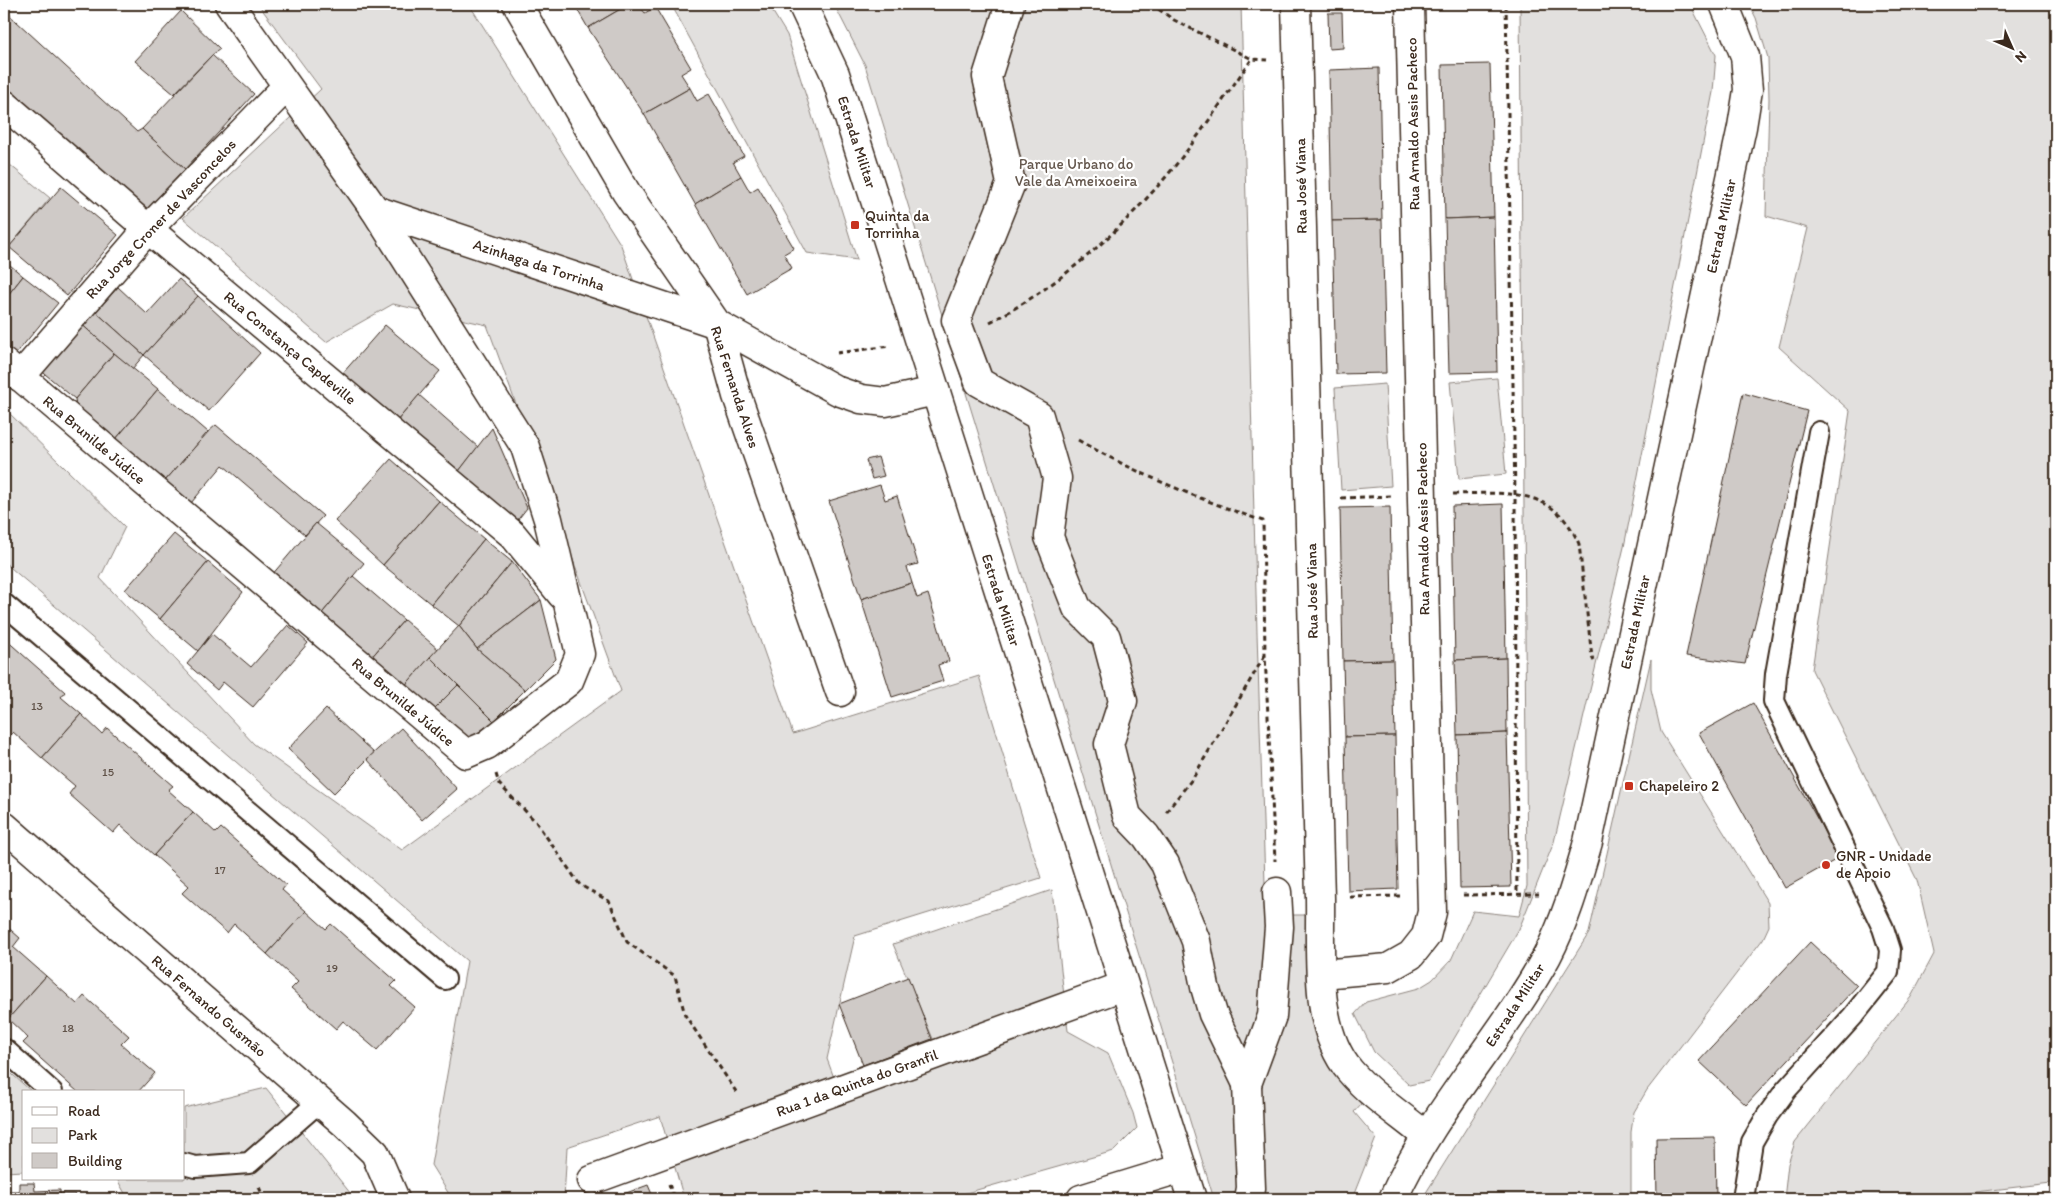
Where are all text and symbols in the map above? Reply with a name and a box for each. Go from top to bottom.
north arrow [1988,22,2038,72]
street label: Rua Arnaldo Assis Pacheco [1402,37,1424,211]
text: N [2011,47,2030,66]
street label: Estrada Militar [834,94,880,190]
street label: Rua Jorge Croner de Vasconcelos [82,135,240,303]
street label: Rua José Viana [1291,138,1311,234]
park label: Parque Urbano do Vale da Ameixoeira [1015,155,1138,190]
street label: Estrada Militar [1702,177,1740,275]
place label: Quinta da Torrinha [865,207,929,242]
marker: Quinta da Torrinha [849,219,861,231]
street label: Azinhaga da Torrinha [471,235,607,295]
street label: Rua Constança Capdeville [220,287,360,409]
street label: Rua Fernanda Alves [707,324,763,451]
street label: Rua Brunilde Júdice [39,392,149,488]
street label: Rua Arnaldo Assis Pacheco [1412,442,1434,616]
street label: Rua José Viana [1302,543,1322,639]
street label: Estrada Militar [978,552,1024,648]
street label: Estrada Militar [1616,573,1654,671]
street label: Rua Brunilde Júdice [348,654,458,750]
house number: 13 [31,699,44,713]
house number: 15 [102,765,114,779]
place label: Chapeleiro 2 [1639,777,1719,795]
marker: Chapeleiro 2 [1623,780,1635,792]
place label: GNR - Unidade de Apoio [1836,847,1932,882]
marker: GNR - Unidade de Apoio [1820,859,1832,871]
house number: 17 [214,863,226,877]
street label: Rua Fernando Gusmão [148,951,270,1061]
street label: Estrada Militar [1481,960,1549,1050]
house number: 19 [326,961,338,975]
house number: 18 [62,1021,74,1035]
street label: Rua 1 da Quinta do Granfil [774,1045,941,1121]
legend [22,1090,185,1180]
text: Road [68,1102,101,1120]
text: Park [68,1126,98,1144]
text: Building [68,1152,122,1170]

